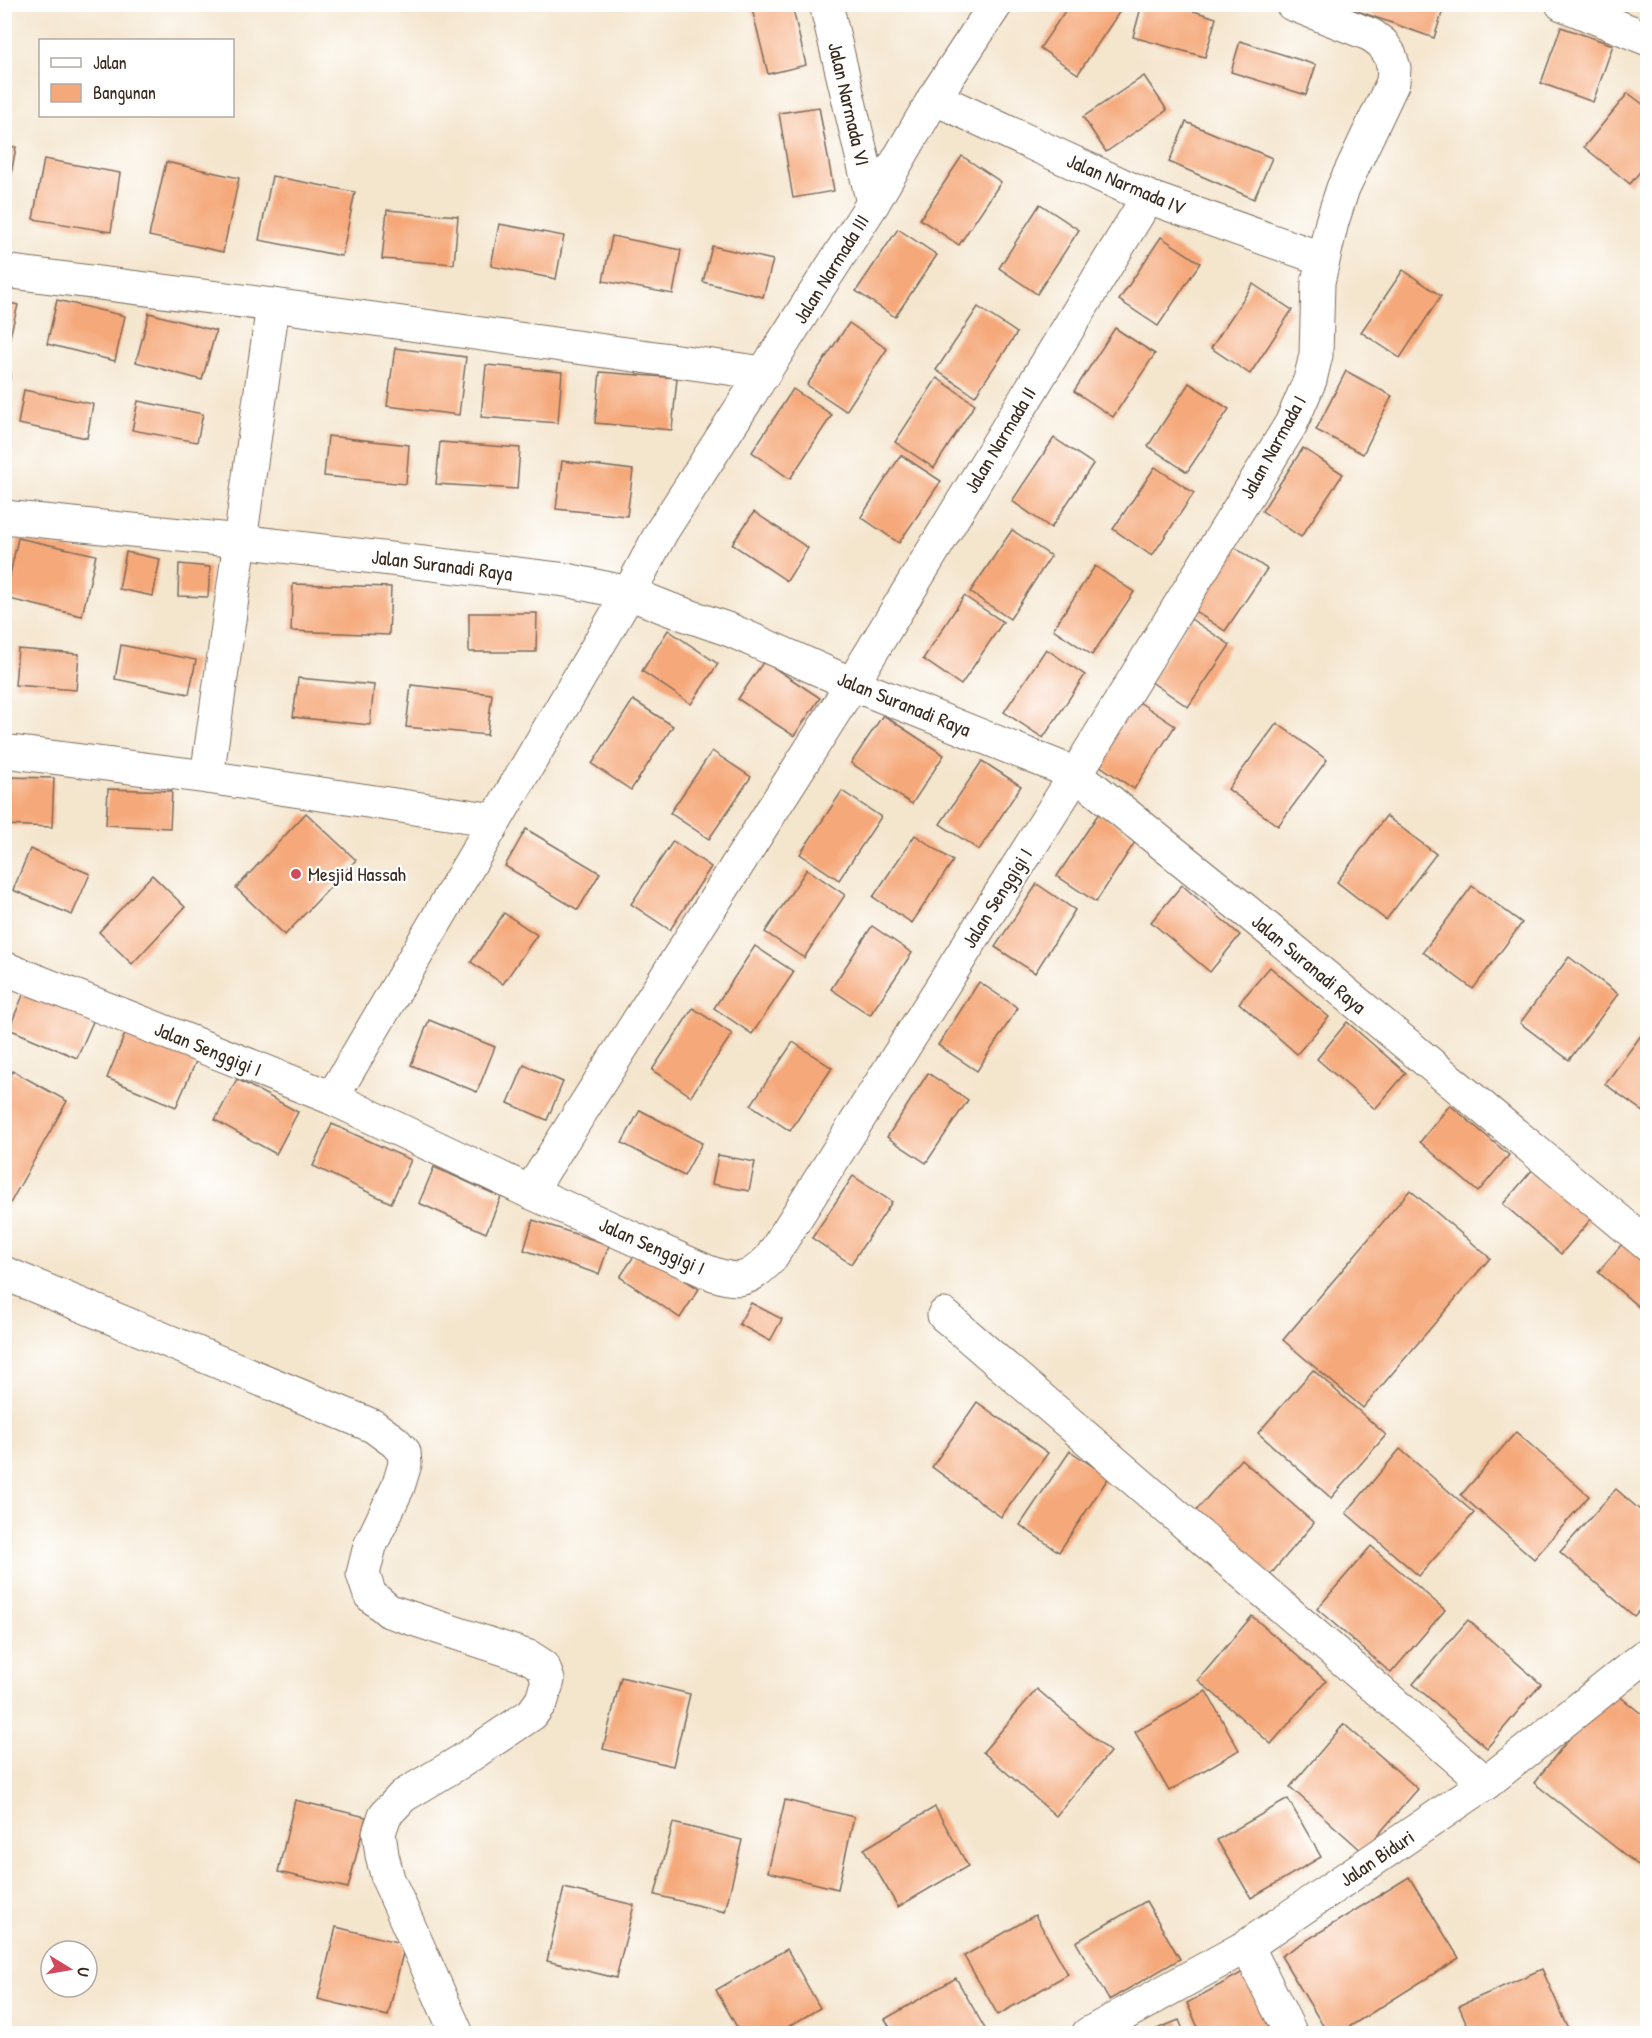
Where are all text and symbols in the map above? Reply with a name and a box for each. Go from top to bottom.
legend [39,39,234,117]
street label: Jalan Narmada VI [822,40,877,168]
text: Jalan [93,50,127,75]
text: Bangunan [93,80,156,105]
street label: Jalan Narmada IV [1063,147,1190,221]
street label: Jalan Narmada III [786,209,875,328]
street label: Jalan Narmada II [957,382,1042,498]
street label: Jalan Narmada I [1233,390,1312,503]
street label: Jalan Suranadi Raya [370,542,514,587]
street label: Jalan Suranadi Raya [833,664,975,743]
street label: Jalan Senggigi I [955,843,1038,953]
place label: Mesjid Hassah [308,860,406,887]
marker: Mesjid Hassah [289,867,303,881]
street label: Jalan Suranadi Raya [1246,908,1372,1020]
street label: Jalan Senggigi I [151,1015,266,1082]
street label: Jalan Senggigi I [595,1210,709,1281]
street label: Jalan Biduri [1334,1823,1419,1892]
north arrow [39,1939,99,1999]
text: U [72,1965,95,1978]

